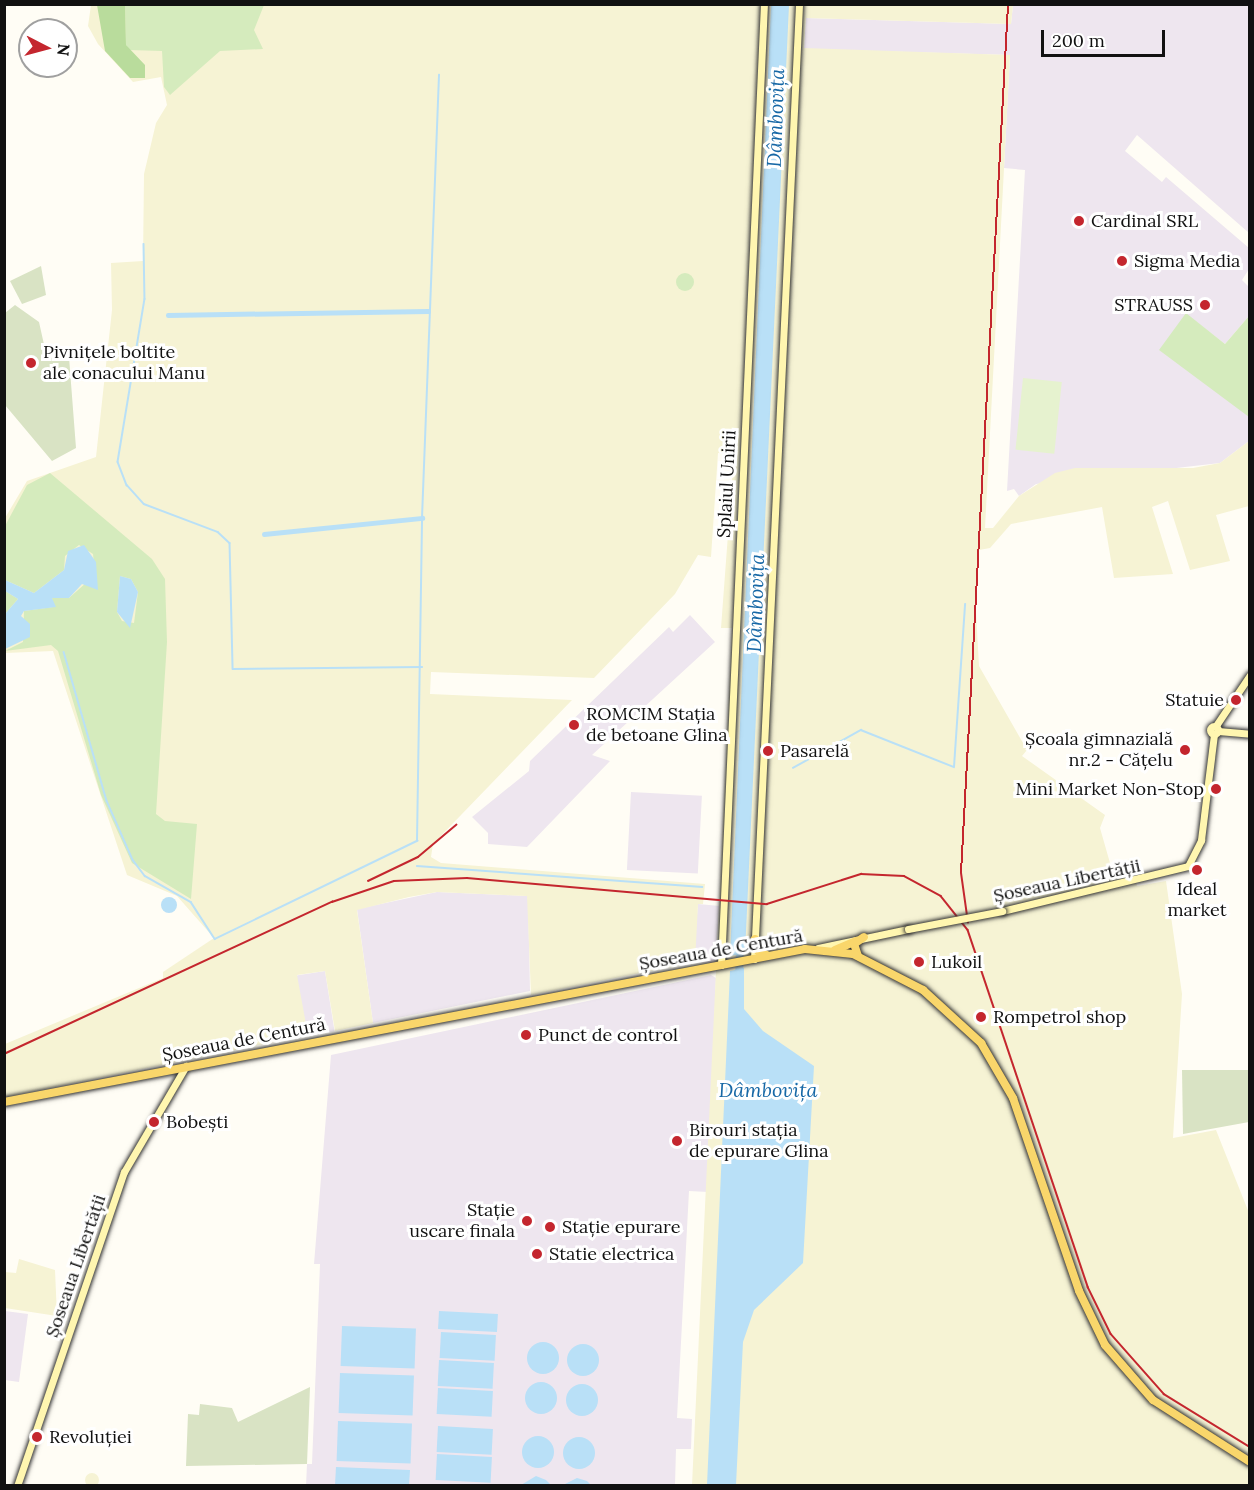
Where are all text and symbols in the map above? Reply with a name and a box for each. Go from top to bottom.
north arrow [18,18,78,78]
scale bar [1044,18,1168,56]
text: 200 m [1052,29,1105,52]
text: N [53,42,75,57]
water label: Dâmbovița [761,68,789,168]
place label: Cardinal SRL [1091,210,1198,232]
marker: Cardinal SRL [1072,214,1086,228]
place label: Sigma Media [1134,250,1240,272]
marker: Sigma Media [1115,254,1129,268]
place label: STRAUSS [1114,294,1193,316]
marker: STRAUSS [1198,298,1212,312]
place label: Pivnițele boltite ale conacului Manu [43,342,205,385]
marker: Pivnițele boltite ale conacului Manu [24,356,38,370]
street label: Splaiul Unirii [713,430,741,538]
water label: Dâmbovița [741,553,769,653]
place label: Statuie [1165,689,1224,711]
marker: Statuie [1229,693,1243,707]
place label: ROMCIM Stația de betoane Glina [586,704,727,746]
marker: ROMCIM Stația de betoane Glina [567,718,581,732]
place label: Școala gimnazială nr.2 - Cățelu [1025,729,1173,771]
place label: Pasarelă [780,740,849,762]
marker: Școala gimnazială nr.2 - Cățelu [1178,743,1192,757]
marker: Pasarelă [761,744,775,758]
place label: Mini Market Non-Stop [1015,778,1204,800]
marker: Mini Market Non-Stop [1209,782,1223,796]
street label: Șoseaua Libertății [992,855,1142,907]
marker: Ideal market [1190,863,1204,877]
place label: Ideal market [1167,879,1227,922]
street label: Șoseaua de Centură [638,925,804,975]
place label: Lukoil [931,951,982,973]
marker: Lukoil [912,955,926,969]
place label: Rompetrol shop [993,1006,1126,1028]
marker: Rompetrol shop [974,1010,988,1024]
street label: Șoseaua de Centură [161,1014,327,1066]
place label: Punct de control [538,1024,678,1046]
marker: Punct de control [519,1028,533,1042]
water label: Dâmbovița [718,1077,818,1101]
place label: Bobești [166,1111,228,1133]
marker: Bobești [147,1115,161,1129]
place label: Birouri stația de epurare Glina [689,1120,828,1162]
marker: Birouri stația de epurare Glina [670,1134,684,1148]
street label: Șoseaua Libertății [41,1192,111,1340]
place label: Stație uscare finala [409,1200,515,1242]
marker: Stație uscare finala [520,1214,534,1228]
place label: Stație epurare [562,1216,680,1238]
marker: Stație epurare [543,1220,557,1234]
place label: Statie electrica [549,1243,674,1265]
marker: Statie electrica [530,1247,544,1261]
place label: Revoluției [49,1426,132,1448]
marker: Revoluției [30,1430,44,1444]

